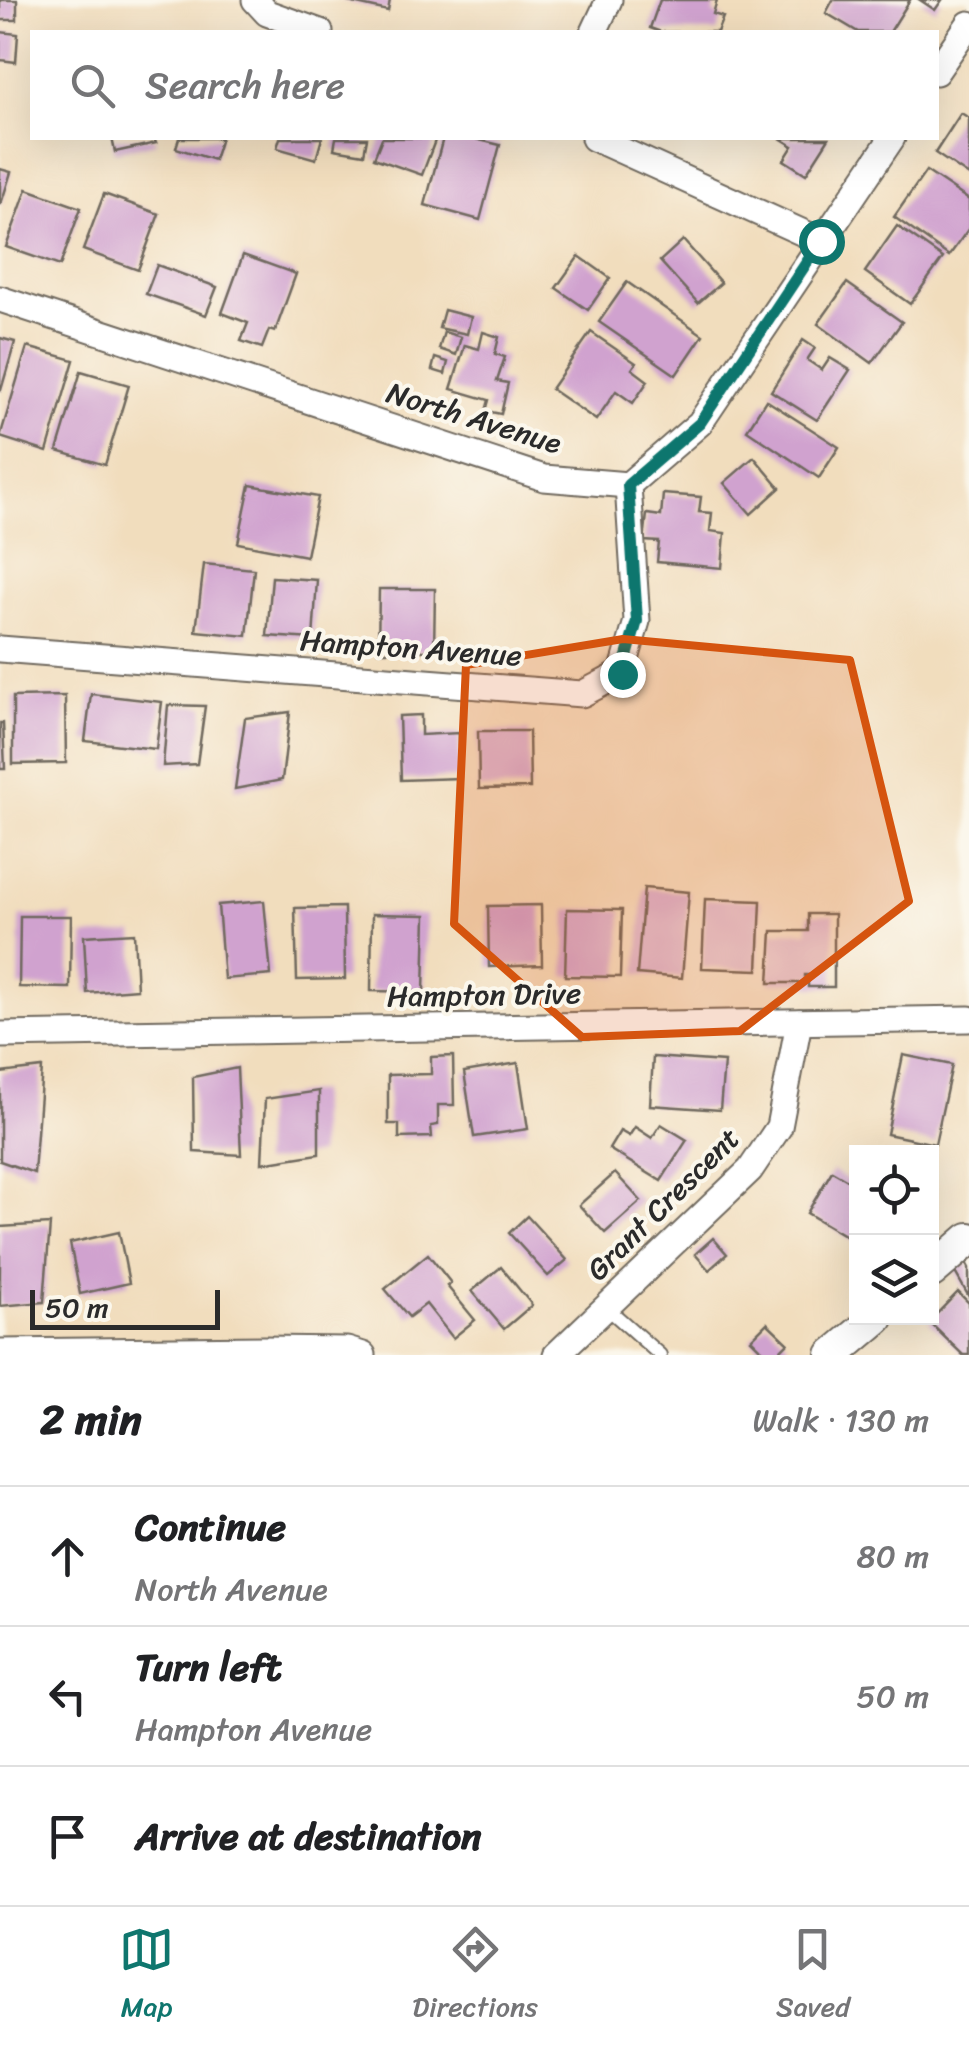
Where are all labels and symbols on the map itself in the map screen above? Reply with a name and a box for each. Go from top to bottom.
route start [799,219,845,265]
street label: North Avenue [380,366,568,470]
street label: Hampton Avenue [298,613,524,683]
route end [600,652,646,698]
street label: Hampton Drive [386,966,582,1024]
street label: Grant Crescent [573,1114,753,1294]
scale bar [30,1285,220,1330]

